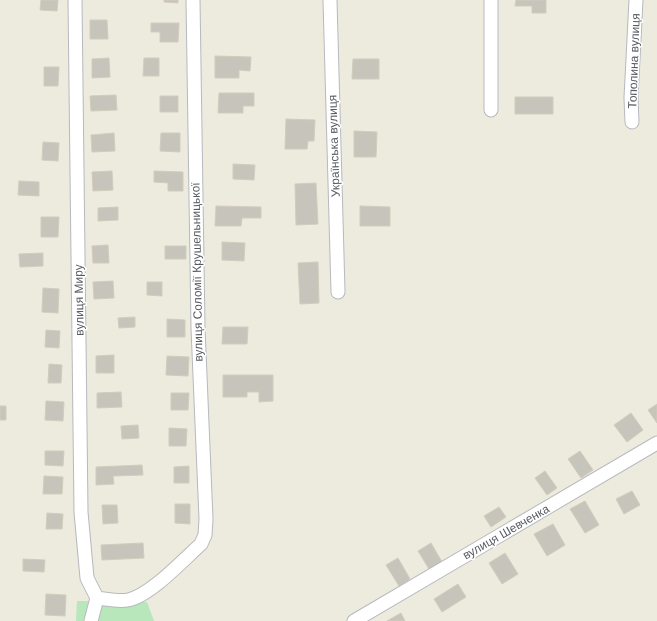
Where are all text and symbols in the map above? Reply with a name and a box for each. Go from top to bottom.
street label: Тополина вулиця [625,13,643,109]
street label: Українська вулиця [325,95,343,197]
street label: вулиця Соломії Крушельницької [188,182,206,362]
street label: вулиця Миру [71,264,87,336]
street label: вулиця Шевченка [460,501,552,562]

